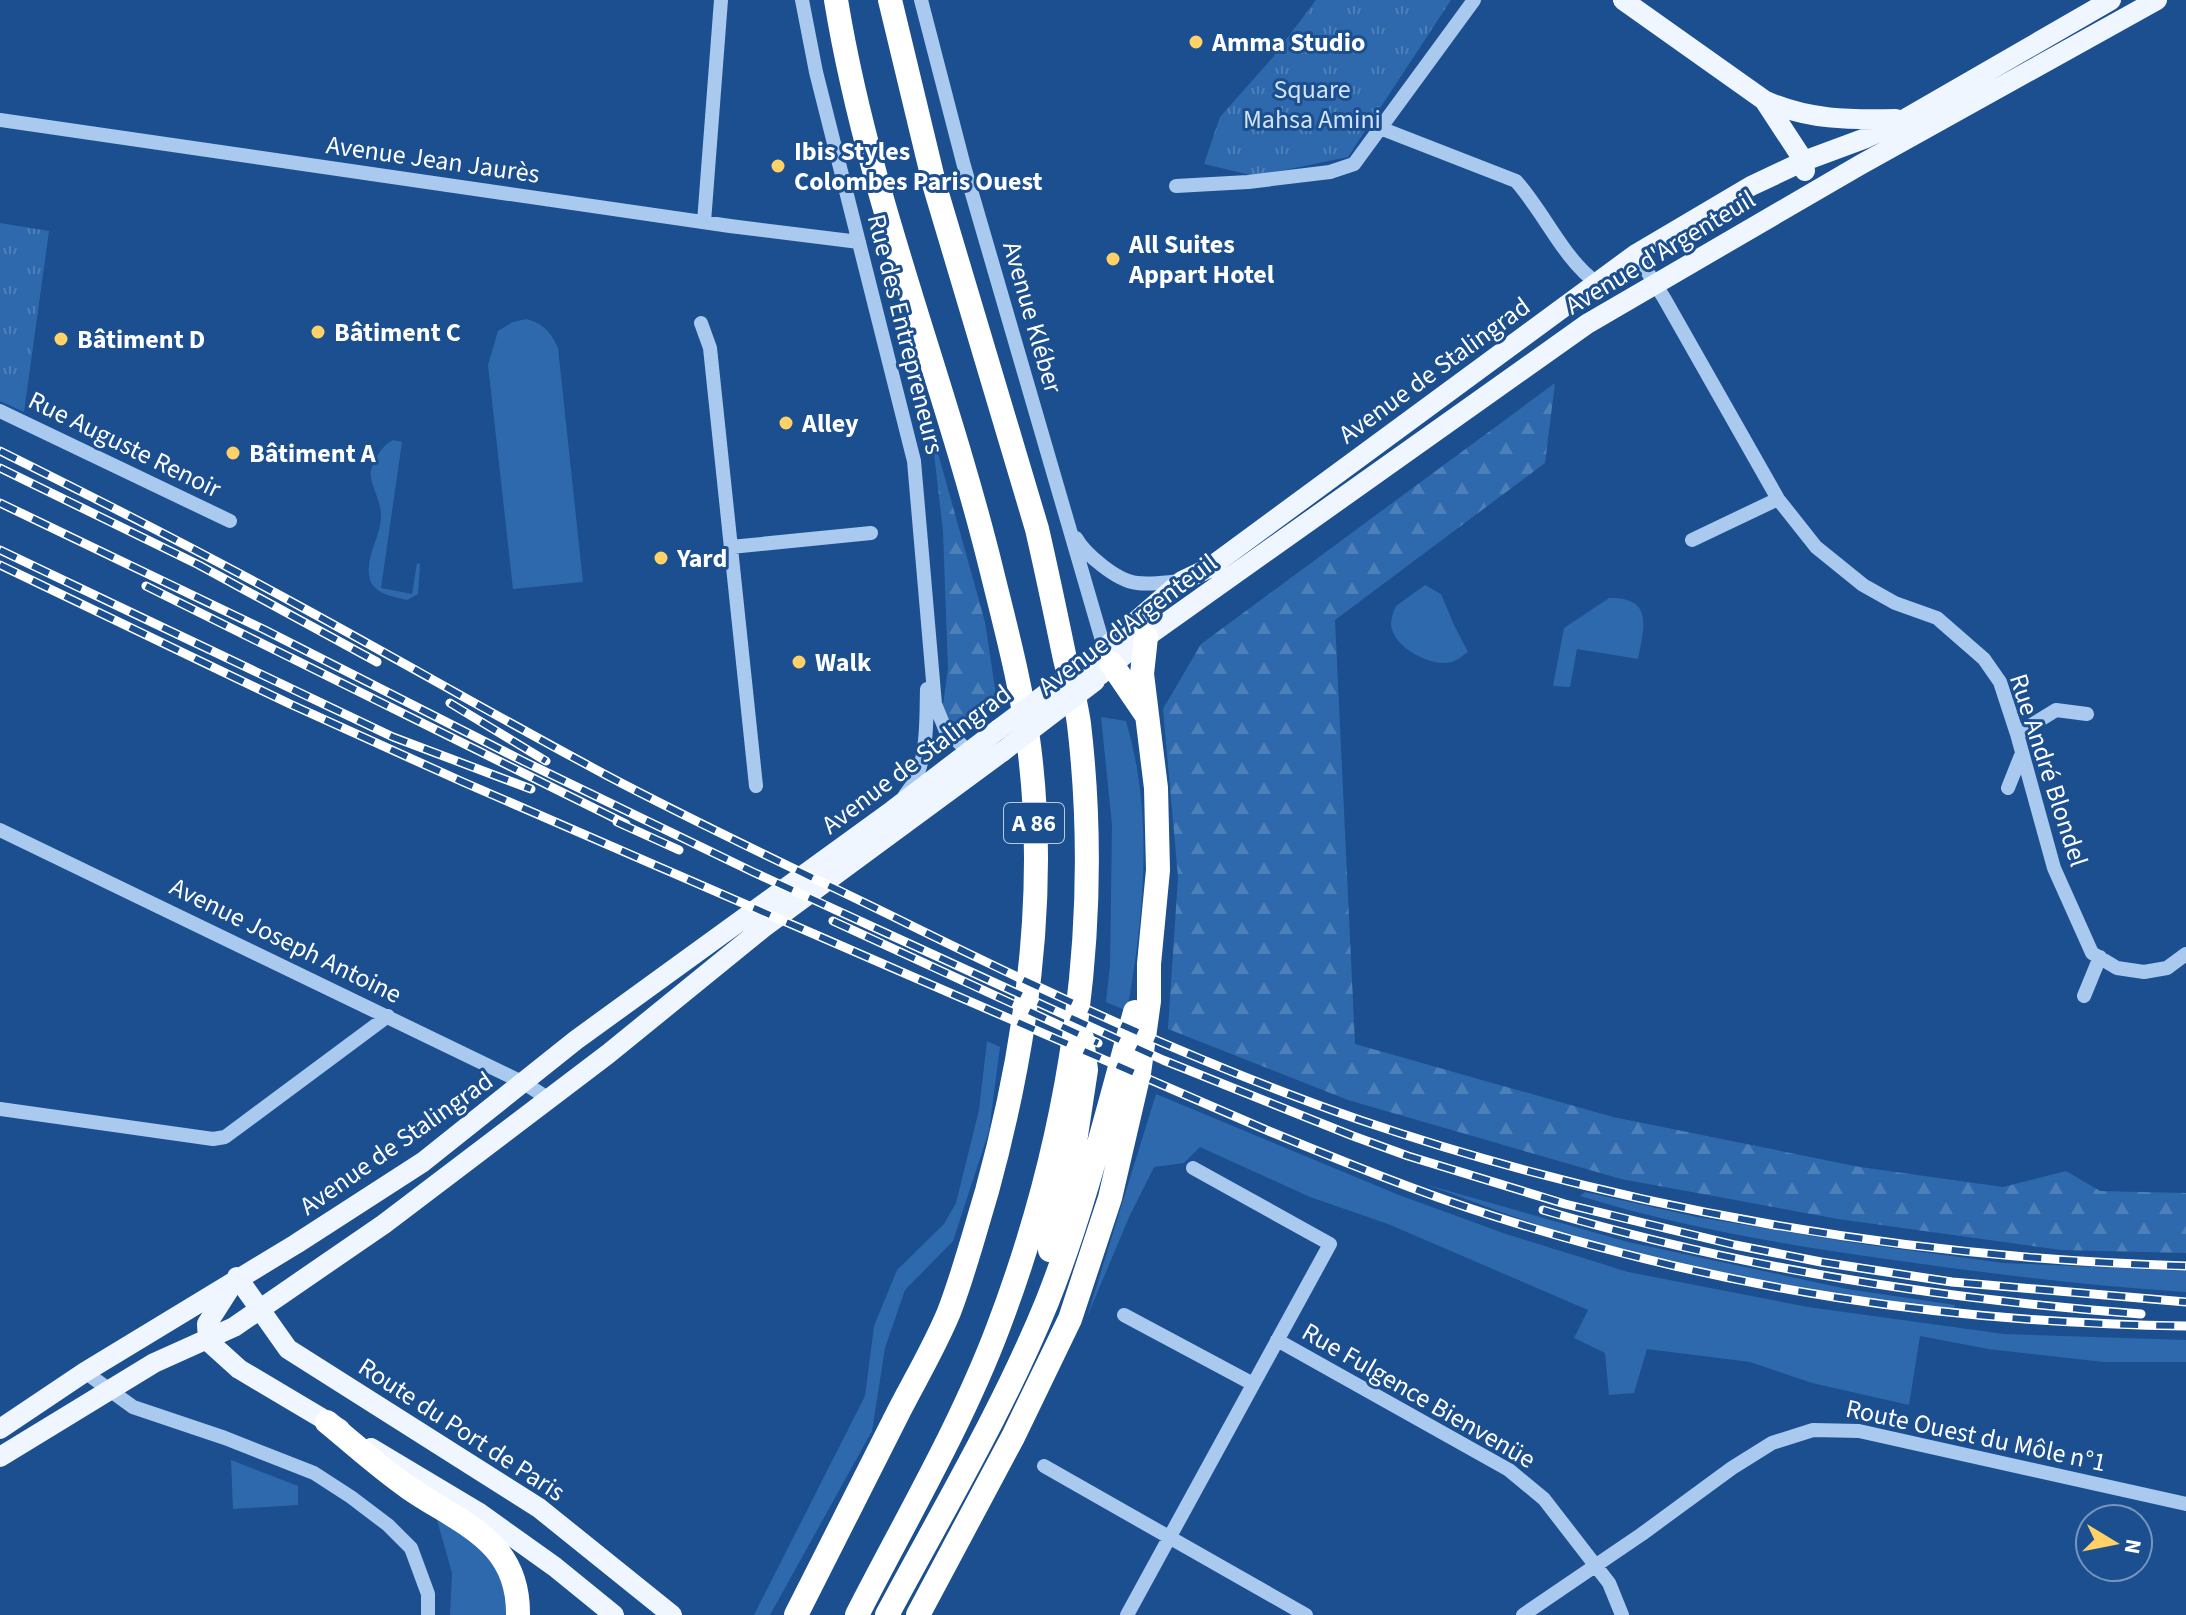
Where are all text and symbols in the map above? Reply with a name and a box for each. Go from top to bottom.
place label: Amma Studio [1211,24,1365,61]
marker: Amma Studio [1187,33,1205,51]
park label: Square Mahsa Amini [1243,71,1381,138]
street label: Avenue Jean Jaurès [324,126,542,193]
place label: Ibis Styles Colombes Paris Ouest [794,133,1042,200]
marker: Ibis Styles Colombes Paris Ouest [769,157,787,175]
street label: Avenue d'Argenteuil [1558,181,1762,324]
street label: Rue des Entrepreneurs [858,210,953,458]
place label: All Suites Appart Hotel [1128,226,1275,293]
street label: Avenue Kléber [993,237,1072,398]
marker: All Suites Appart Hotel [1104,250,1122,268]
street label: Avenue de Stalingrad [1331,288,1538,453]
place label: Bâtiment C [334,314,461,351]
place label: Bâtiment D [77,321,205,358]
marker: Bâtiment C [309,323,327,341]
marker: Bâtiment D [52,330,70,348]
street label: Rue Auguste Renoir [22,382,228,508]
place label: Alley [801,405,859,442]
marker: Alley [777,414,795,432]
place label: Bâtiment A [249,435,377,472]
marker: Bâtiment A [224,444,242,462]
place label: Yard [676,540,727,577]
street label: Avenue d'Argenteuil [1030,545,1225,704]
marker: Yard [652,549,670,567]
place label: Walk [815,644,872,681]
marker: Walk [790,653,808,671]
street label: Rue André Blondel [2000,669,2097,871]
street label: Avenue de Stalingrad [814,676,1019,843]
road number: A 86 [1004,803,1064,843]
street label: Avenue Joseph Antoine [164,868,408,1013]
street label: Avenue de Stalingrad [292,1063,501,1224]
street label: Rue Fulgence Bienvenüe [1295,1313,1543,1478]
street label: Route du Port de Paris [351,1349,572,1510]
street label: Route Ouest du Môle n°1 [1842,1390,2109,1481]
north arrow [2074,1503,2154,1583]
text: N [2116,1536,2150,1556]

